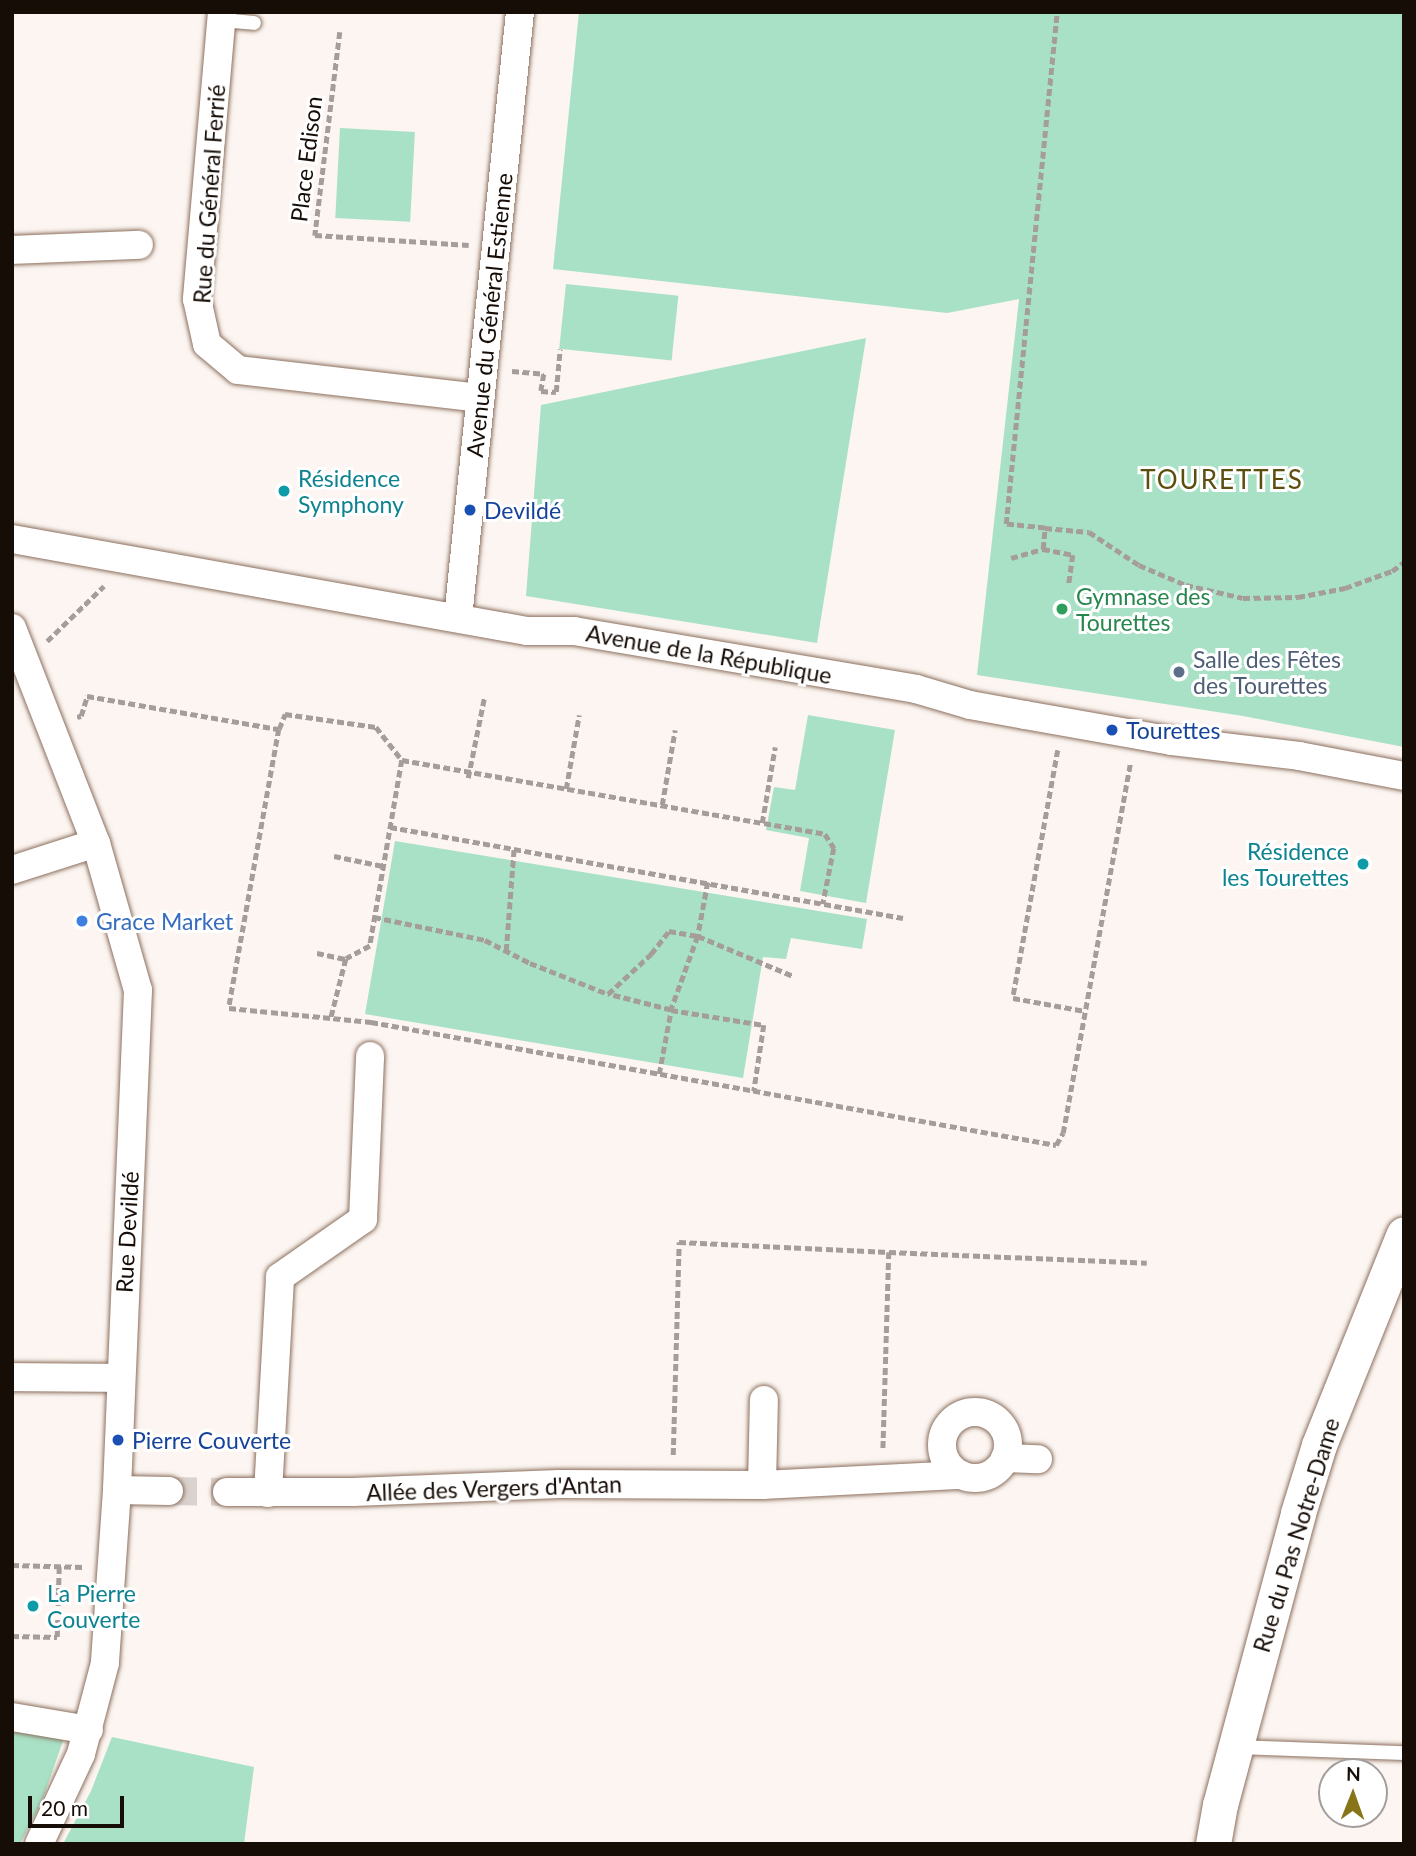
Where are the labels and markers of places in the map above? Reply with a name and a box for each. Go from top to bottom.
place label: Résidence Symphony [298,464,404,518]
marker: Résidence Symphony [276,483,292,499]
place label: Devildé [484,496,561,524]
marker: Devildé [462,502,478,518]
place label: Gymnase des Tourettes [1076,582,1210,636]
marker: Gymnase des Tourettes [1054,601,1070,617]
place label: Salle des Fêtes des Tourettes [1193,645,1341,699]
marker: Salle des Fêtes des Tourettes [1171,664,1187,680]
place label: Tourettes [1126,716,1220,744]
marker: Tourettes [1104,722,1120,738]
place label: Résidence les Tourettes [1221,837,1349,891]
marker: Résidence les Tourettes [1355,856,1371,872]
place label: Grace Market [96,907,233,935]
marker: Grace Market [74,913,90,929]
place label: Pierre Couverte [132,1426,291,1454]
marker: Pierre Couverte [110,1432,126,1448]
place label: La Pierre Couverte [47,1579,140,1633]
marker: La Pierre Couverte [25,1598,41,1614]

